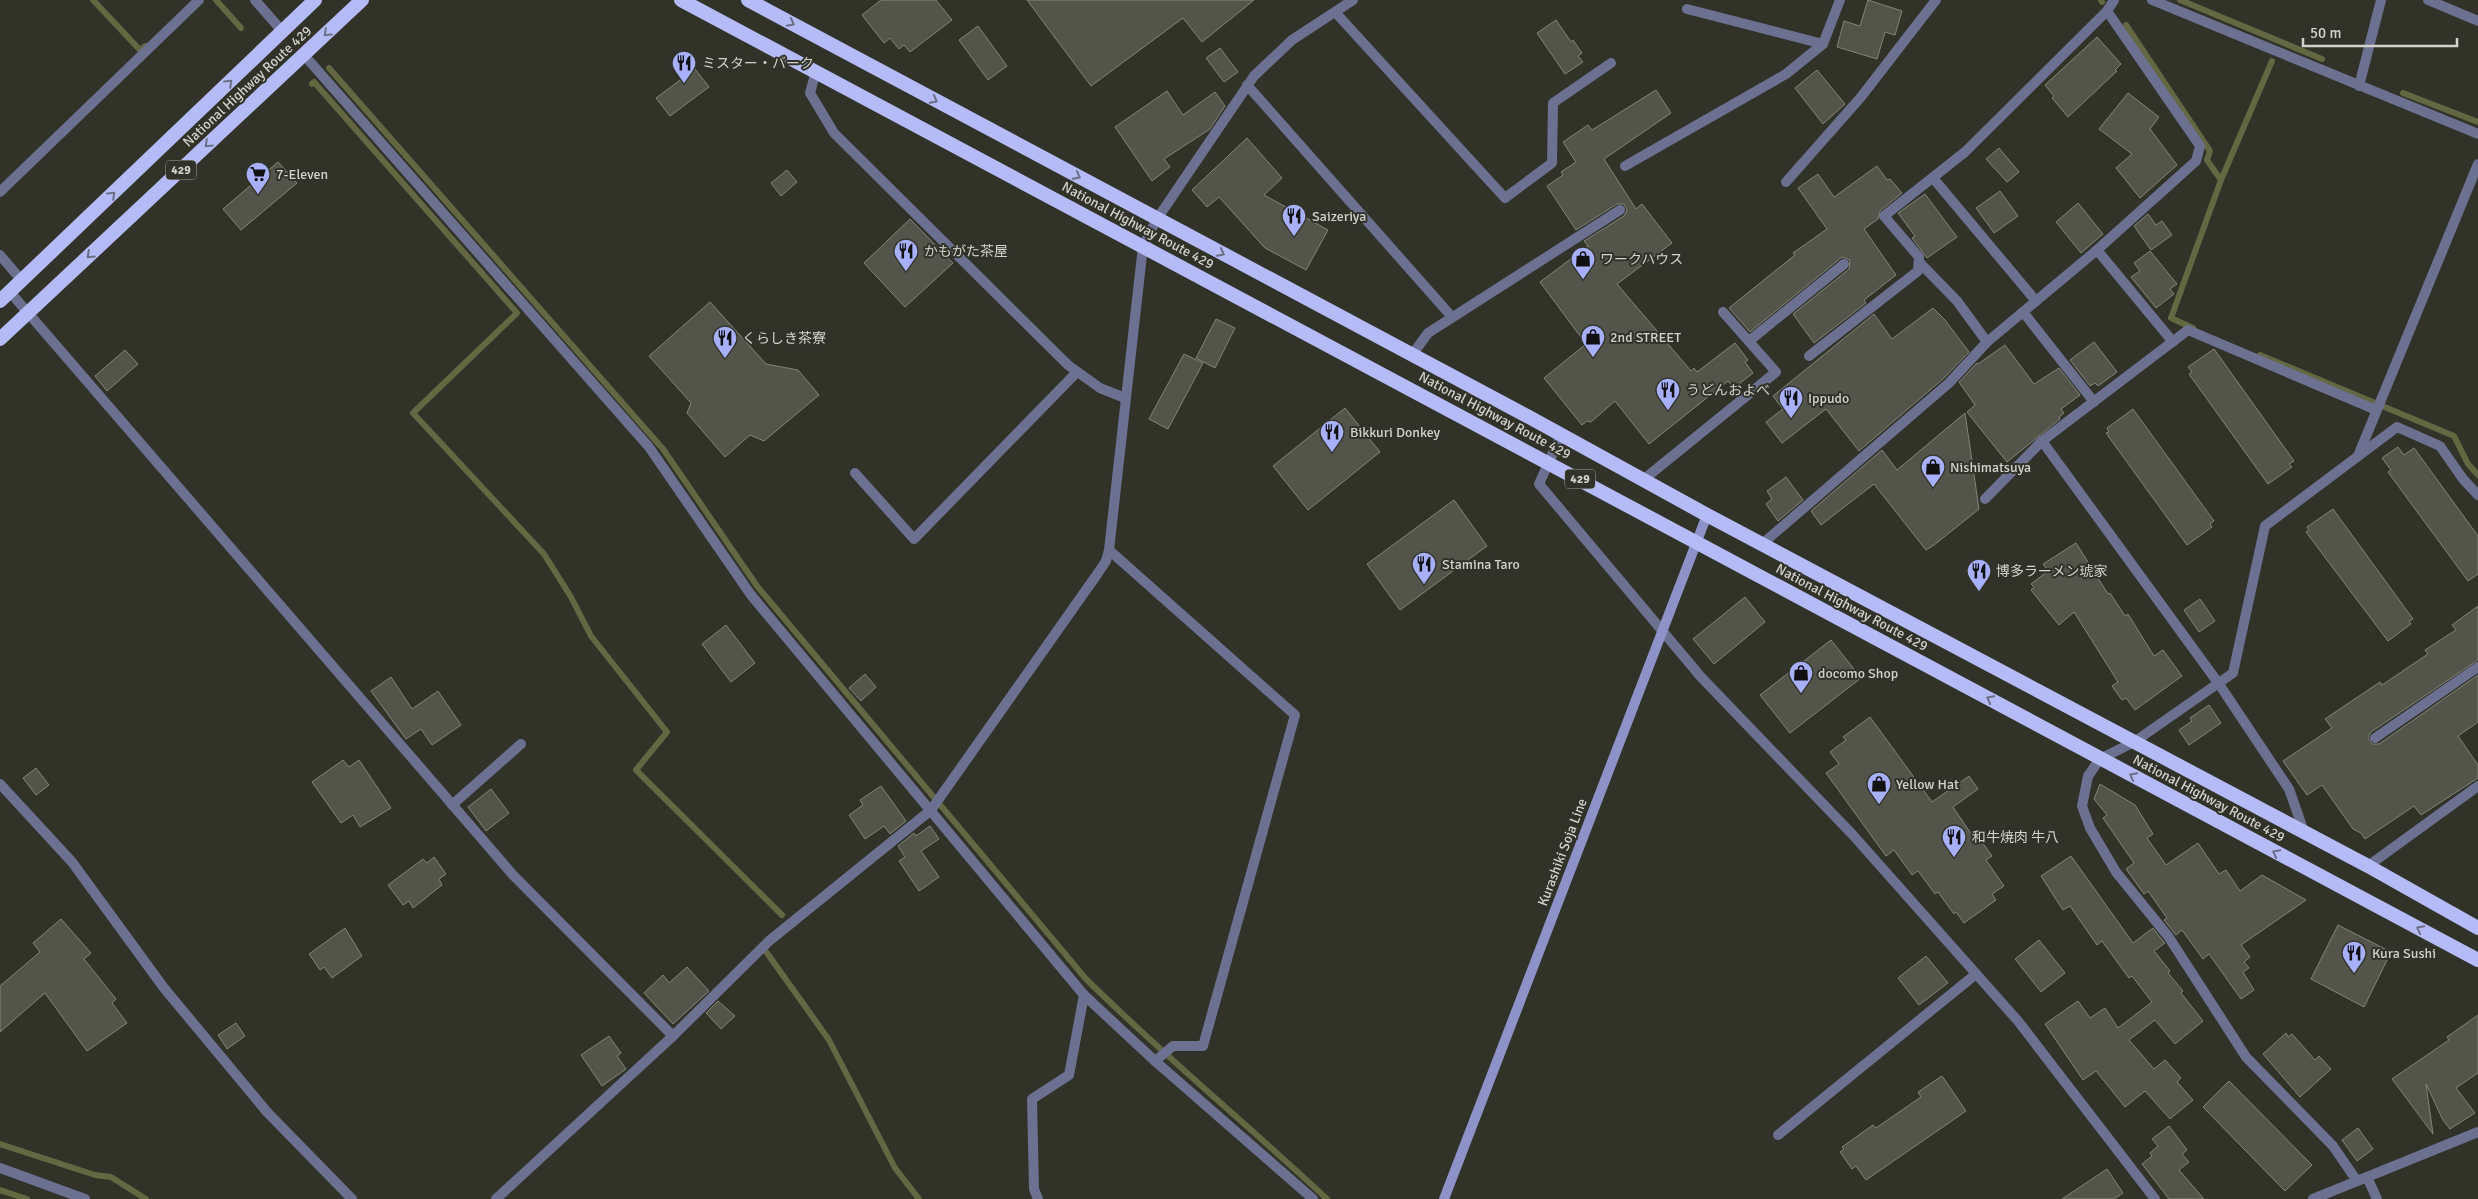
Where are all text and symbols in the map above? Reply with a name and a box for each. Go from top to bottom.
scale bar [2303,15,2457,47]
one-way arrow [785,17,794,27]
street label: National Highway Route 429 [179,22,315,150]
text: 50 m [2310,24,2341,42]
one-way arrow [323,27,332,36]
restaurant icon: ミスター・バーク [671,50,697,84]
place label: ミスター・バーク [702,55,814,72]
one-way arrow [223,80,232,89]
one-way arrow [929,93,938,103]
one-way arrow [205,138,214,147]
road number: 429 [166,160,196,180]
supermarket icon: 7-Eleven [245,161,271,195]
place label: 7-Eleven [276,166,328,183]
one-way arrow [1072,170,1081,180]
street label: National Highway Route 429 [1059,178,1217,273]
one-way arrow [106,192,115,201]
restaurant icon: Saizeriya [1281,203,1307,237]
place label: Saizeriya [1312,208,1366,225]
restaurant icon: かもがた茶屋 [893,238,919,272]
place label: かもがた茶屋 [924,243,1008,260]
shop icon: ワークハウス [1570,246,1596,280]
one-way arrow [1215,247,1224,257]
one-way arrow [86,249,95,258]
place label: ワークハウス [1600,251,1683,268]
shop icon: 2nd STREET [1580,324,1606,358]
restaurant icon: くらしき茶寮 [712,325,738,359]
place label: 2nd STREET [1610,329,1681,346]
place label: くらしき茶寮 [742,330,826,347]
street label: National Highway Route 429 [1416,368,1574,463]
restaurant icon: うどんおよべ [1655,377,1681,411]
place label: うどんおよべ [1686,382,1770,399]
restaurant icon: Ippudo [1778,385,1804,419]
place label: Ippudo [1808,390,1849,407]
restaurant icon: Bikkuri Donkey [1319,419,1345,453]
place label: Bikkuri Donkey [1350,424,1441,441]
shop icon: Nishimatsuya [1920,454,1946,488]
place label: Nishimatsuya [1950,459,2031,476]
road number: 429 [1565,469,1595,488]
restaurant icon: Stamina Taro [1411,551,1437,585]
place label: Stamina Taro [1442,556,1520,573]
restaurant icon: 博多ラーメン琥家 [1966,558,1992,592]
street label: National Highway Route 429 [1773,560,1931,655]
place label: 博多ラーメン琥家 [1996,563,2107,580]
shop icon: docomo Shop [1788,660,1814,694]
place label: docomo Shop [1818,665,1898,682]
one-way arrow [1986,695,1995,705]
street label: National Highway Route 429 [2130,751,2288,846]
shop icon: Yellow Hat [1866,771,1892,805]
one-way arrow [2129,772,2138,782]
place label: Yellow Hat [1896,776,1959,793]
street label: Kurashiki Soja Line [1534,796,1591,908]
restaurant icon: 和牛焼肉 牛八 [1941,824,1967,858]
place label: 和牛焼肉 牛八 [1972,829,2059,846]
one-way arrow [2273,849,2282,859]
one-way arrow [2416,925,2425,935]
restaurant icon: Kura Sushi [2341,940,2367,974]
place label: Kura Sushi [2372,945,2436,962]

